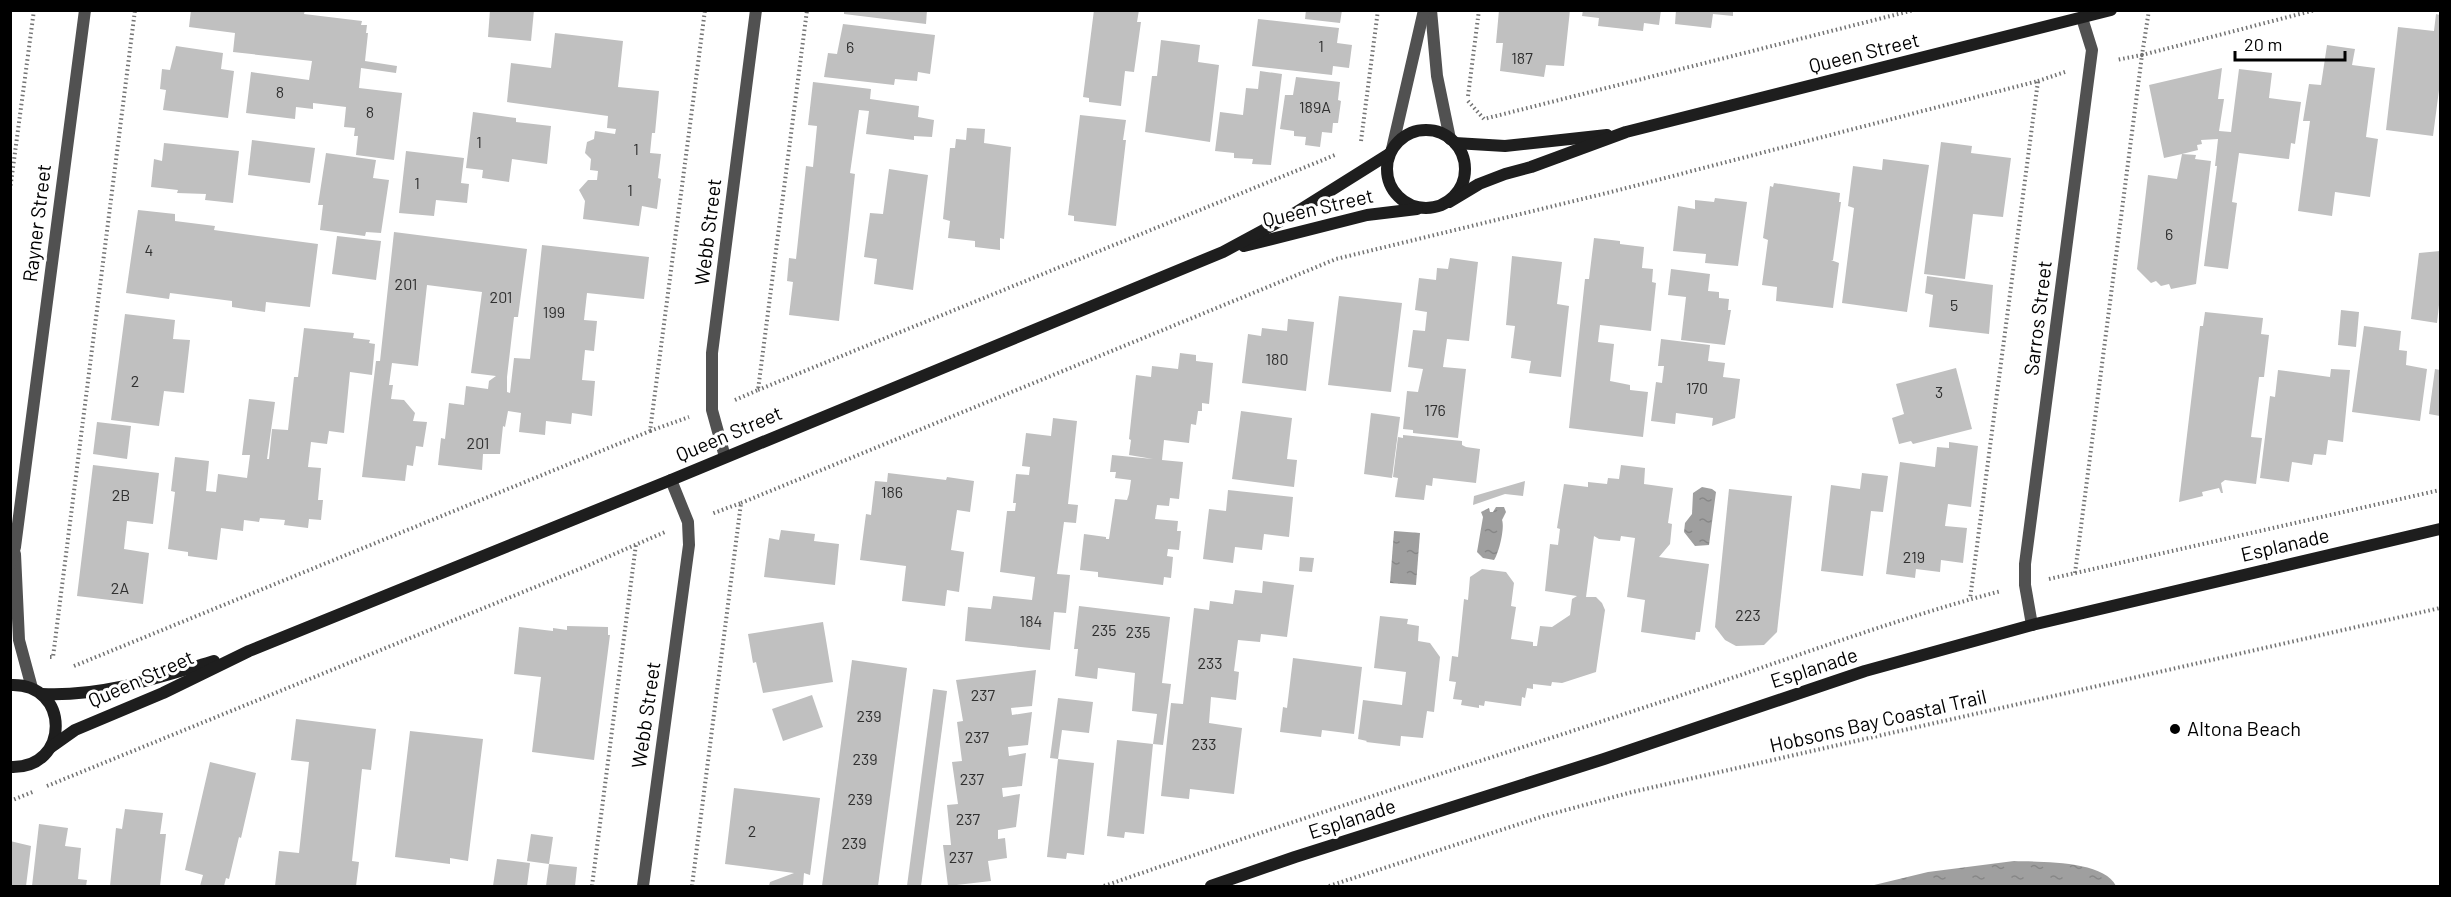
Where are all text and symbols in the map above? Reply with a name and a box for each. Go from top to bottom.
scale bar [2235,24,2344,62]
street label: Queen Street [1806,27,1921,77]
text: 20 m [2244,33,2282,55]
house number: 1 [1318,36,1324,55]
house number: 6 [846,37,854,56]
house number: 187 [1511,48,1533,67]
house number: 8 [276,82,284,101]
house number: 189A [1299,97,1331,116]
house number: 8 [366,102,374,121]
house number: 1 [476,132,482,151]
house number: 1 [633,139,639,158]
street label: Rayner Street [17,162,55,283]
house number: 1 [414,173,420,192]
street label: Webb Street [689,177,725,287]
house number: 1 [627,180,633,199]
street label: Queen Street [1260,183,1376,231]
house number: 6 [2165,224,2173,243]
house number: 4 [145,240,153,259]
street label: Sarros Street [2018,259,2056,377]
house number: 201 [395,274,417,293]
house number: 201 [490,287,512,306]
house number: 5 [1950,295,1958,314]
house number: 199 [543,302,565,321]
house number: 180 [1266,349,1288,368]
house number: 2 [131,371,139,390]
house number: 170 [1686,378,1708,397]
house number: 3 [1935,382,1943,401]
street label: Queen Street [672,400,785,466]
house number: 176 [1424,400,1446,419]
house number: 201 [467,433,489,452]
house number: 186 [881,482,903,501]
house number: 2B [112,485,130,504]
street label: Esplanade [2238,522,2331,566]
house number: 219 [1903,547,1925,566]
house number: 2A [111,578,129,597]
house number: 223 [1735,605,1761,624]
house number: 184 [1020,611,1042,630]
house number: 235 [1092,620,1116,639]
house number: 235 [1126,622,1150,641]
street label: Esplanade [1767,642,1860,692]
street label: Queen Street [84,644,197,712]
house number: 233 [1198,653,1222,672]
street label: Webb Street [626,660,664,770]
street label: Hobsons Bay Coastal Trail [1767,683,1989,757]
house number: 237 [971,685,996,704]
house number: 239 [856,706,882,725]
place label: Altona Beach [2187,716,2301,740]
marker: Altona Beach [2168,722,2182,736]
house number: 237 [965,727,990,746]
house number: 233 [1192,734,1216,753]
house number: 239 [852,749,878,768]
house number: 237 [960,769,985,788]
house number: 239 [847,789,873,808]
street label: Esplanade [1305,793,1398,843]
house number: 237 [956,809,981,828]
house number: 2 [748,821,756,840]
house number: 239 [841,833,867,852]
house number: 237 [949,847,974,866]

